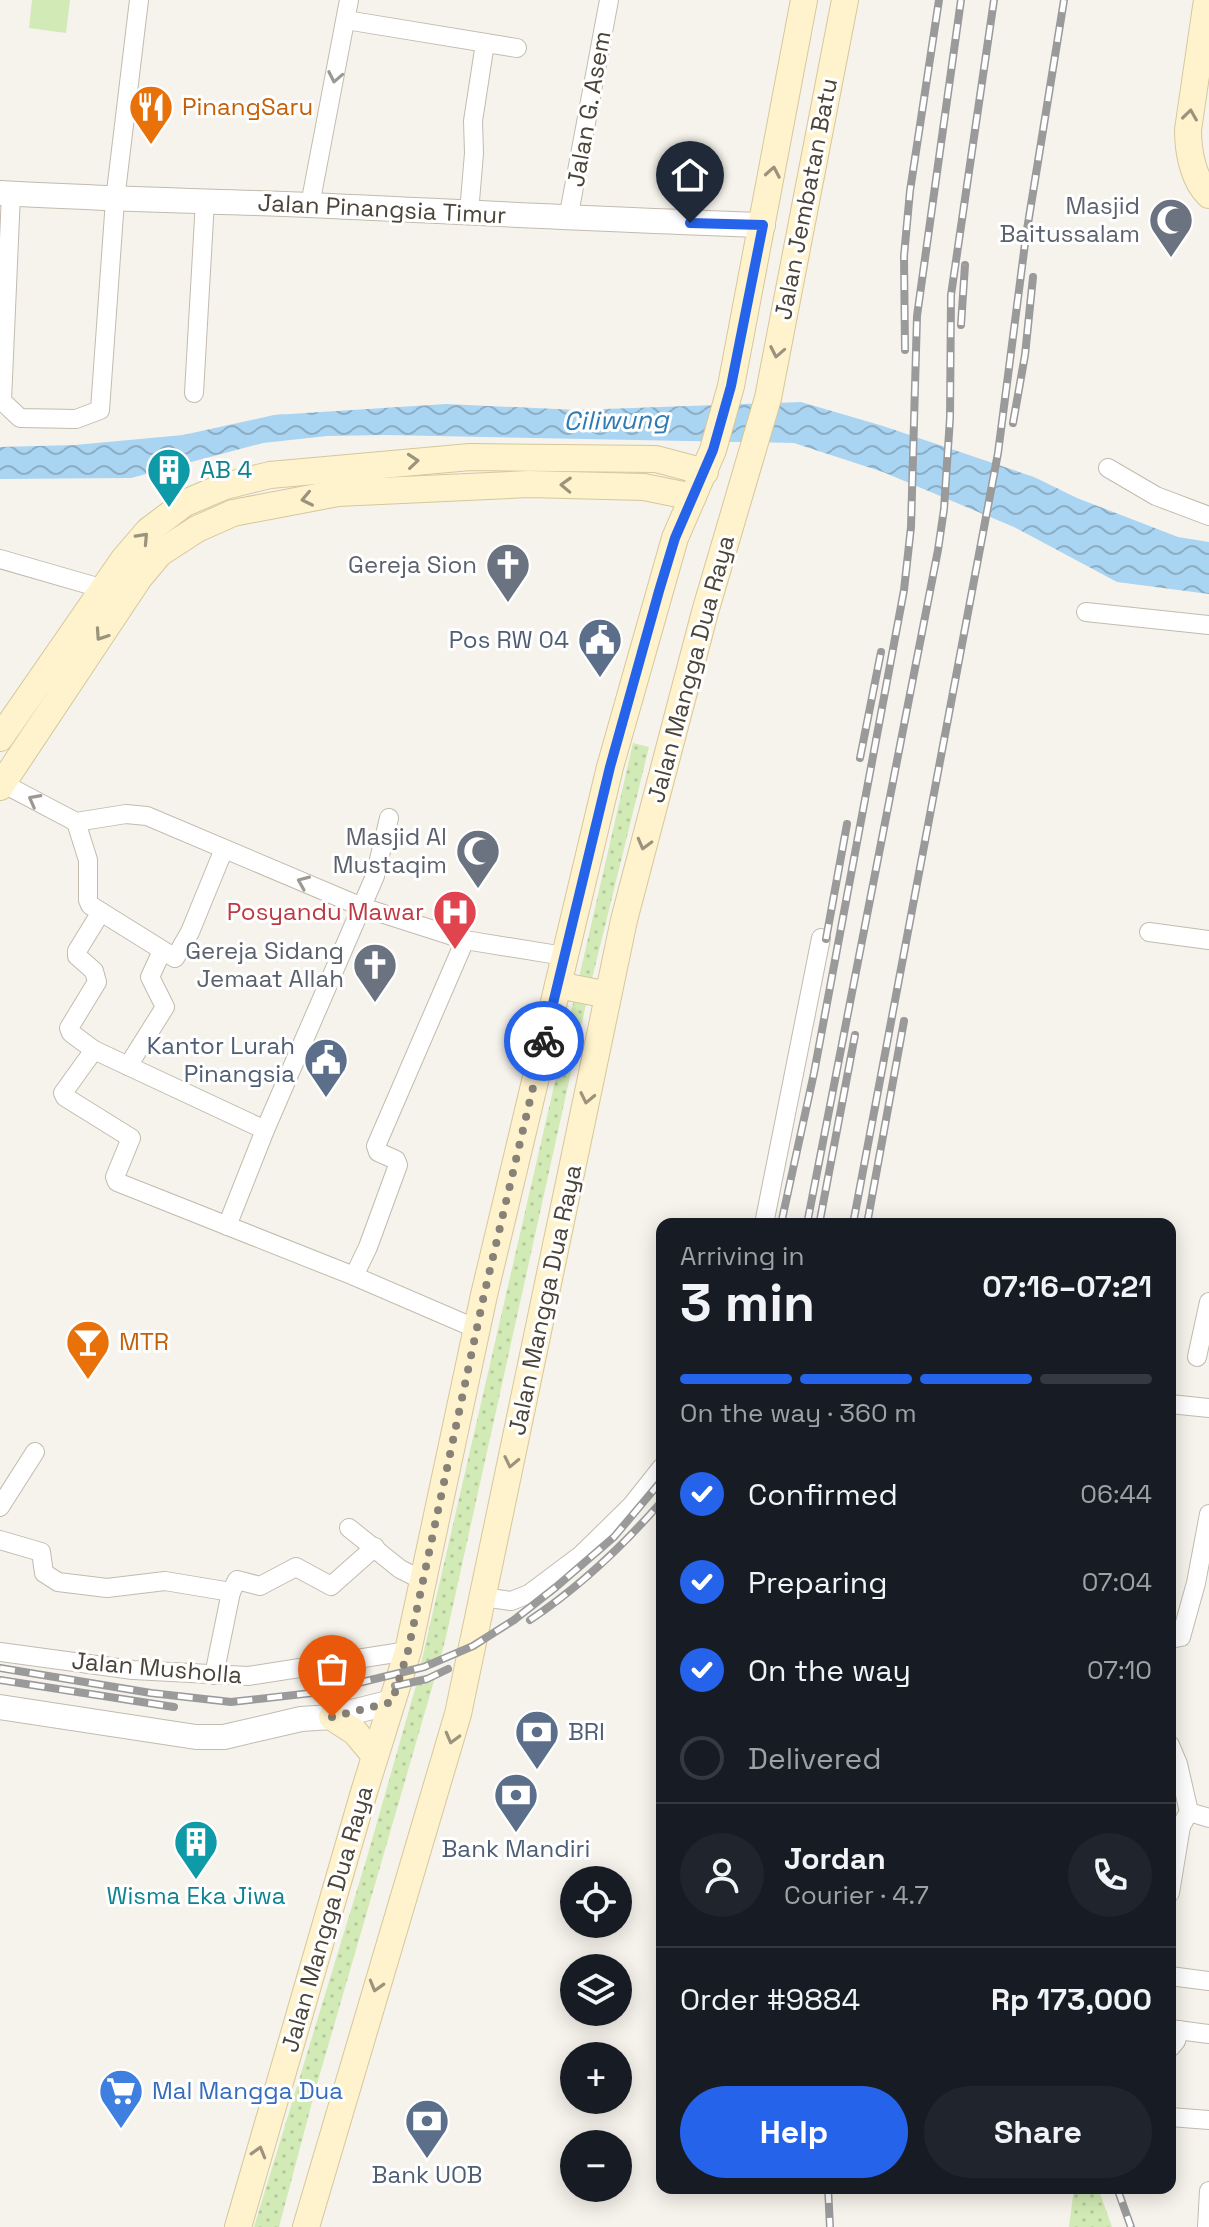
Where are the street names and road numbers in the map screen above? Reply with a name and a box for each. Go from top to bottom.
street label: Jalan G. Asem [560,29,617,189]
street label: Jalan Jembatan Batu [767,76,844,322]
street label: Jalan Pinangsia Timur [257,187,507,230]
street label: Jalan Mangga Dua Raya [640,531,741,806]
street label: Jalan Mangga Dua Raya [501,1162,588,1438]
street label: Jalan Musholla [70,1645,244,1690]
street label: Jalan Mangga Dua Raya [274,1782,379,2056]

